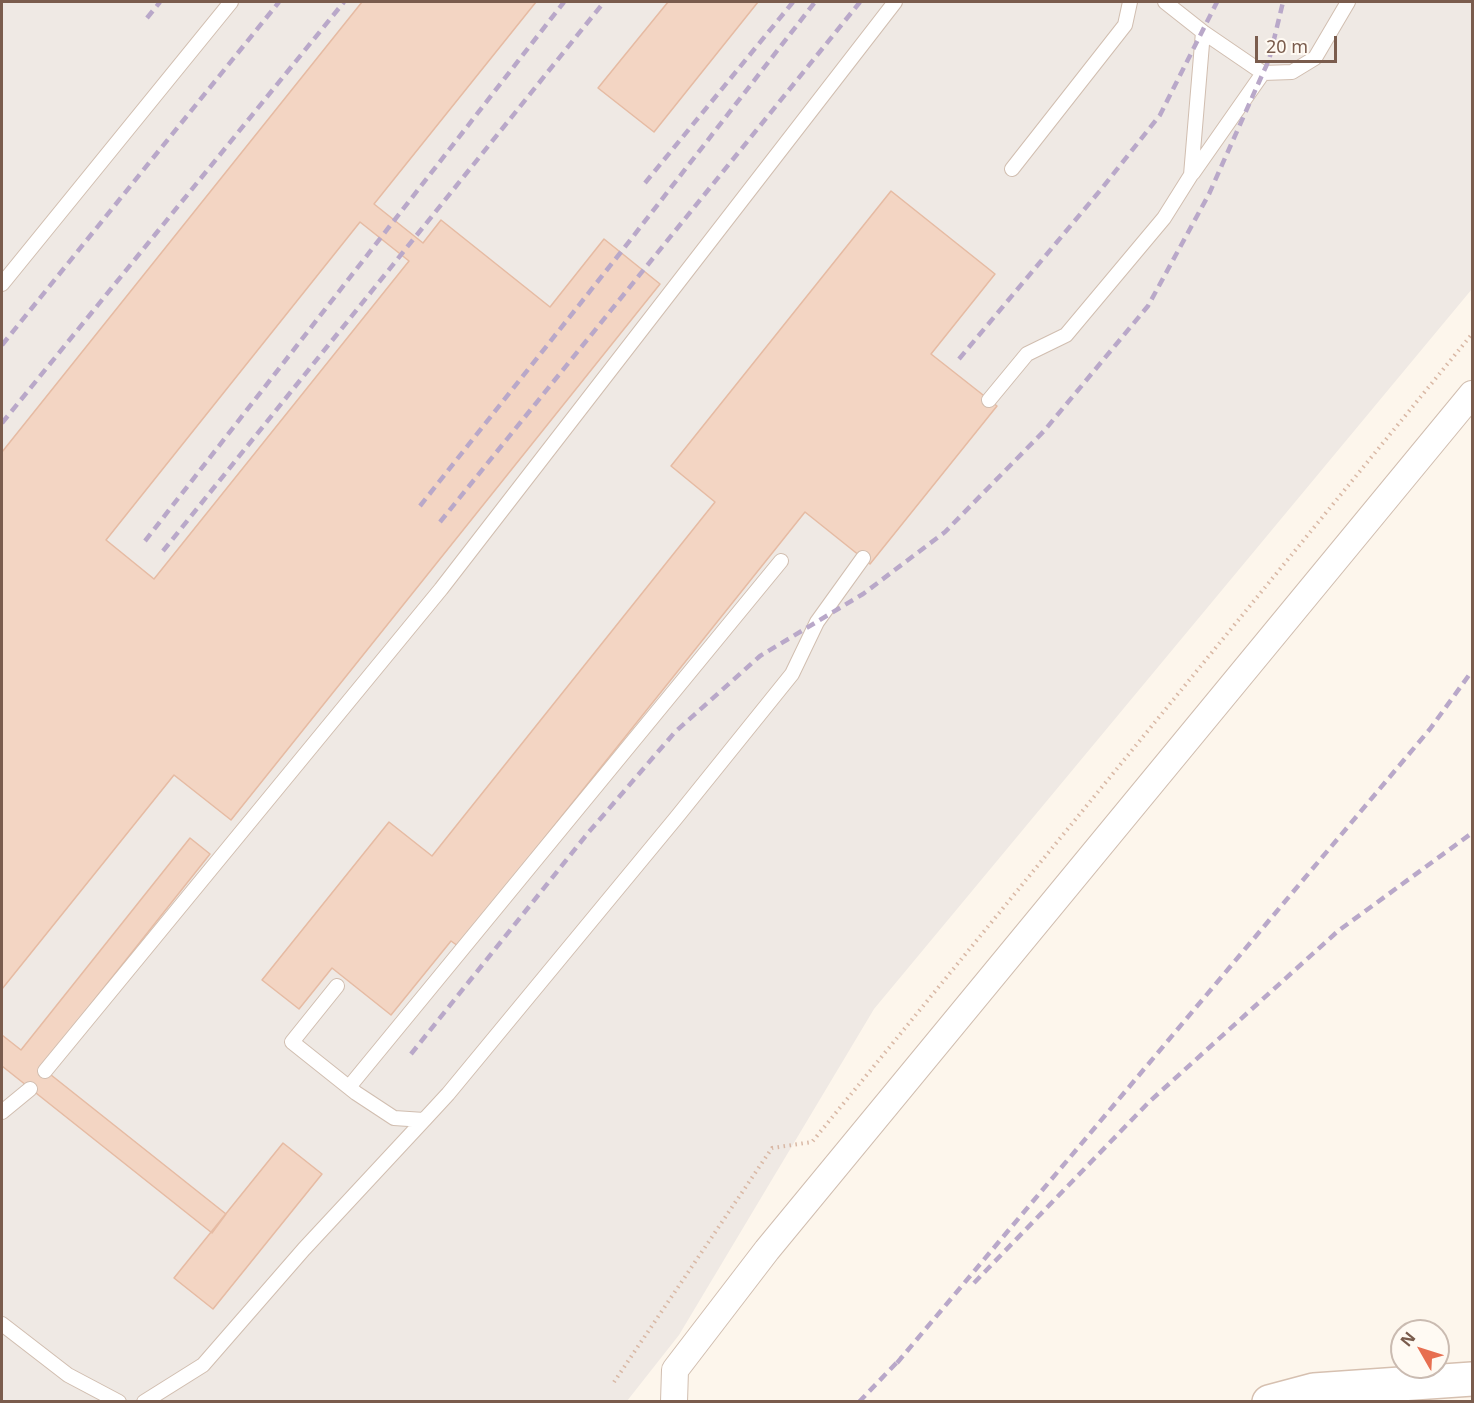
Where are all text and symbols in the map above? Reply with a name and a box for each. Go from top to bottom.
scale bar [1258,24,1340,62]
text: 20 m [1266,34,1308,58]
north arrow [1390,1319,1450,1379]
text: N [1395,1327,1420,1351]

